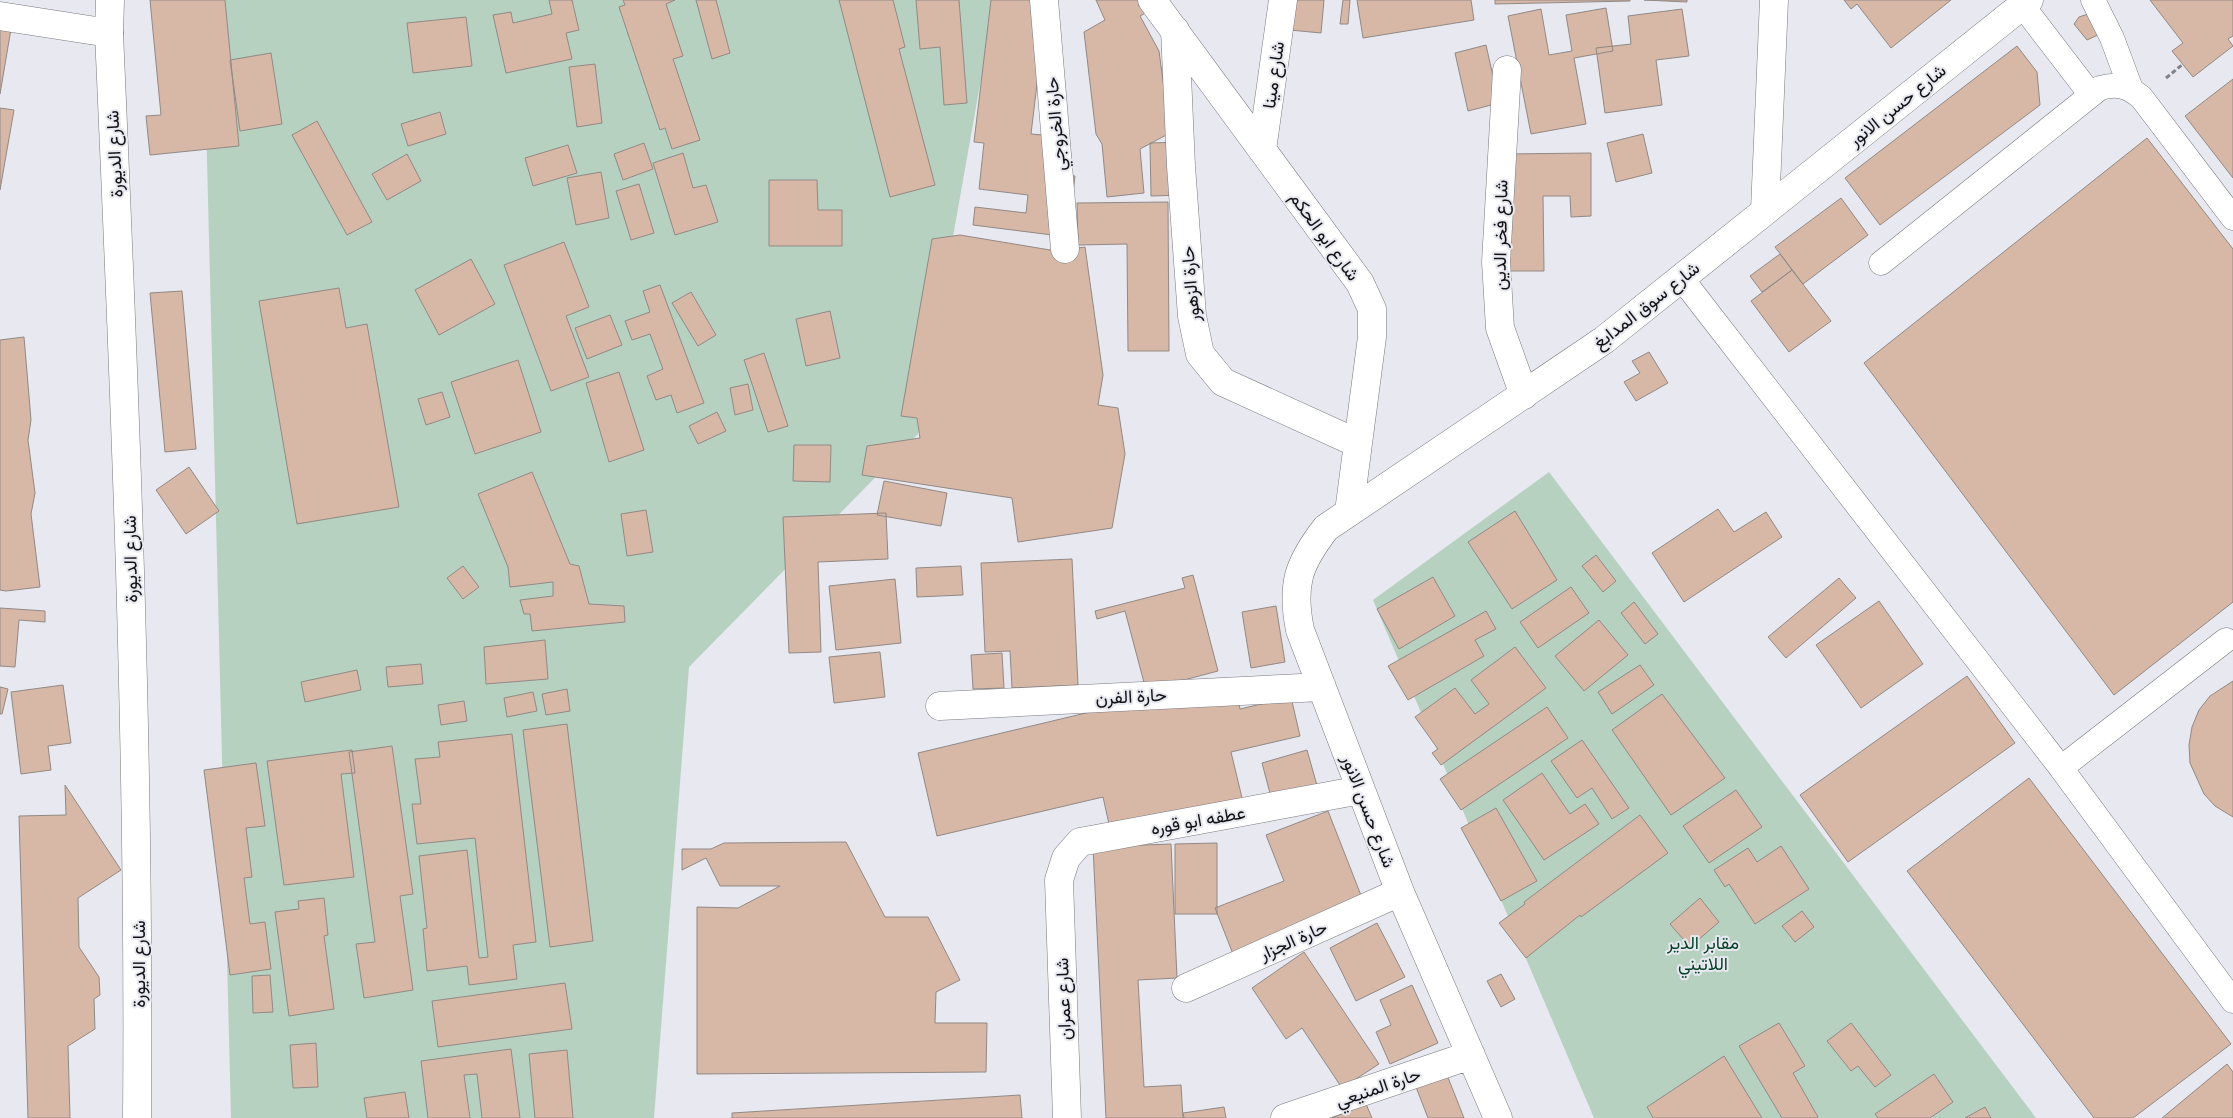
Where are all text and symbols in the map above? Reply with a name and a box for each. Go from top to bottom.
street label: شارع مينا [1258,40,1290,110]
street label: شارع حسن الانور [1843,59,1951,153]
street label: حارة الخروجي [1040,76,1075,172]
street label: شارع الديورة [101,110,129,198]
street label: شارع فخر الدين [1489,179,1513,291]
street label: شارع ابو الحكم [1284,187,1364,286]
street label: حارة الزهور [1176,245,1205,324]
street label: شارع سوق المدابغ [1589,257,1705,355]
street label: شارع الديورة [119,515,143,603]
street label: حارة الفرن [1095,684,1167,709]
street label: شارع حسن الانور [1336,751,1400,871]
street label: عطفه ابو قوره [1149,801,1247,840]
street label: حارة الجزار [1255,916,1331,966]
street label: شارع الديورة [128,920,151,1008]
park label: مقابر الدير اللاتيني [1666,932,1739,979]
street label: شارع عمران [1051,957,1077,1041]
street label: حارة المنيعي [1333,1063,1425,1116]

